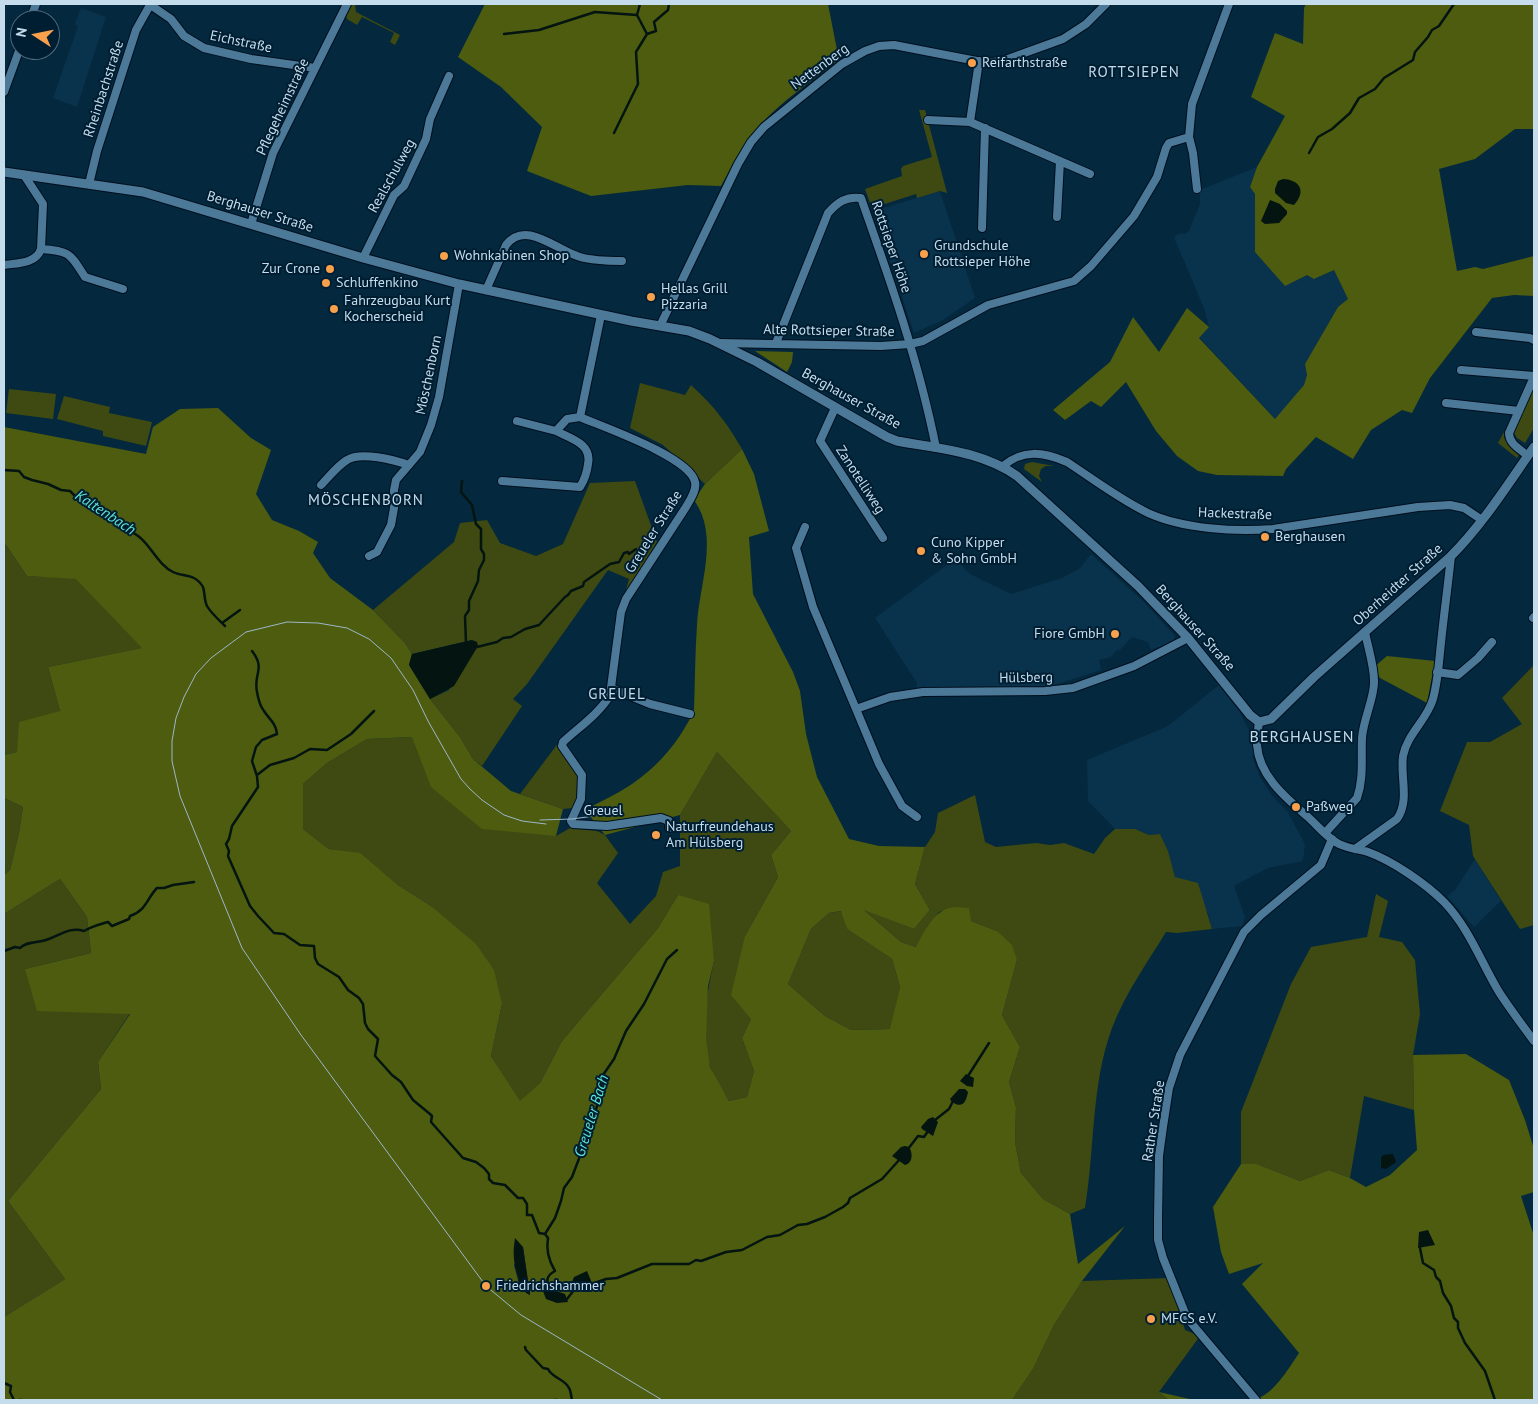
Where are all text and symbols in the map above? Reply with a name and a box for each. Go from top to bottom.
north arrow [10,10,60,60]
text: N [12,26,31,39]
street label: Eichstraße [208,27,274,57]
street label: Rheinbachstraße [80,39,128,139]
street label: Nettenberg [788,40,852,94]
place label: Reifarthstraße [982,55,1067,71]
street label: Pflegeheimstraße [253,56,313,158]
marker: Reifarthstraße [966,57,978,69]
district label: ROTTSIEPEN [1087,64,1181,82]
street label: Realschulweg [365,136,419,216]
street label: Berghauser Straße [205,188,315,236]
street label: Rottsieper Höhe [867,199,915,295]
place label: Grundschule Rottsieper Höhe [934,238,1030,270]
place label: Wohnkabinen Shop [454,248,569,264]
marker: Grundschule Rottsieper Höhe [918,248,930,260]
marker: Wohnkabinen Shop [438,250,450,262]
place label: Zur Crone [262,261,320,277]
marker: Zur Crone [324,263,336,275]
place label: Schluffenkino [336,275,418,291]
marker: Schluffenkino [320,277,332,289]
place label: Hellas Grill Pizzaria [661,281,728,314]
marker: Hellas Grill Pizzaria [645,291,657,303]
place label: Fahrzeugbau Kurt Kocherscheid [344,293,450,326]
marker: Fahrzeugbau Kurt Kocherscheid [328,303,340,315]
street label: Alte Rottsieper Straße [763,321,895,341]
street label: Möschenborn [412,334,446,416]
street label: Berghauser Straße [799,365,903,433]
street label: Zanotelliweg [832,443,888,517]
water label: Kaltenbach [71,487,139,539]
street label: Greueler Straße [622,488,686,576]
district label: MÖSCHENBORN [307,492,425,510]
street label: Hackestraße [1198,504,1272,524]
place label: Berghausen [1275,529,1345,545]
marker: Berghausen [1259,531,1271,543]
place label: Cuno Kipper & Sohn GmbH [931,535,1017,568]
street label: Oberheidter Straße [1350,540,1446,630]
marker: Cuno Kipper & Sohn GmbH [915,545,927,557]
street label: Berghauser Straße [1152,581,1238,675]
place label: Fiore GmbH [1034,626,1105,642]
marker: Fiore GmbH [1109,628,1121,640]
street label: Hülsberg [999,669,1053,687]
district label: GREUEL [587,686,647,704]
district label: BERGHAUSEN [1248,727,1356,747]
place label: Paßweg [1306,799,1353,815]
marker: Paßweg [1290,801,1302,813]
street label: Greuel [583,803,623,819]
place label: Naturfreundehaus Am Hülsberg [666,819,774,852]
marker: Naturfreundehaus Am Hülsberg [650,829,662,841]
water label: Greueler Bach [571,1073,613,1159]
street label: Rather Straße [1139,1079,1169,1163]
place label: Friedrichshammer [496,1278,604,1294]
marker: Friedrichshammer [480,1280,492,1292]
place label: MFCS e.V. [1161,1311,1217,1327]
marker: MFCS e.V. [1145,1313,1157,1325]

